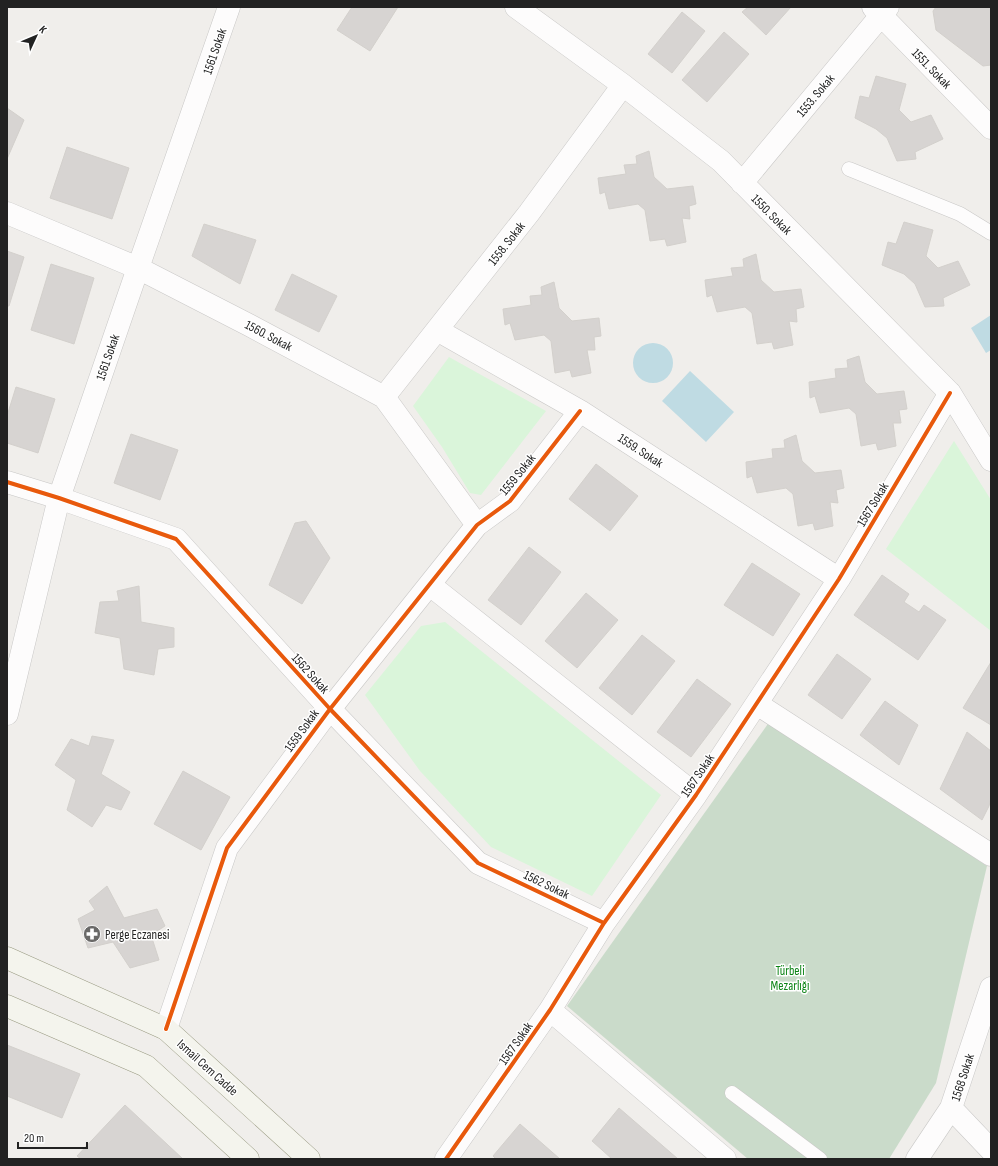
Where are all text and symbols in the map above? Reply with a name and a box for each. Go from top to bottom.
north arrow [16,16,56,56]
text: K [36,23,50,36]
street label: 1561 Sokak [200,26,230,77]
street label: 1551. Sokak [908,45,955,92]
street label: 1553. Sokak [793,71,838,120]
street label: 1550. Sokak [748,191,795,238]
street label: 1558. Sokak [485,219,529,269]
street label: 1560. Sokak [242,317,295,355]
street label: 1561 Sokak [93,332,123,383]
street label: 1559. Sokak [615,430,666,471]
street label: 1559 Sokak [496,451,539,499]
street label: 1567 Sokak [853,480,892,529]
street label: 1562 Sokak [288,650,333,697]
street label: 1559 Sokak [281,706,323,755]
street label: 1567 Sokak [678,751,718,800]
street label: 1562 Sokak [521,867,572,903]
pharmacy icon: Perge Eczanesi [82,924,102,944]
place label: Perge Eczanesi [105,927,169,943]
park label: Türbeli Mezarlığı [771,963,809,994]
street label: 1567 Sokak [495,1019,536,1068]
street label: Ismail Cem Cadde [174,1036,241,1099]
street label: 1568 Sokak [948,1051,978,1103]
scale bar [18,1124,87,1150]
text: 20 m [24,1131,44,1146]

